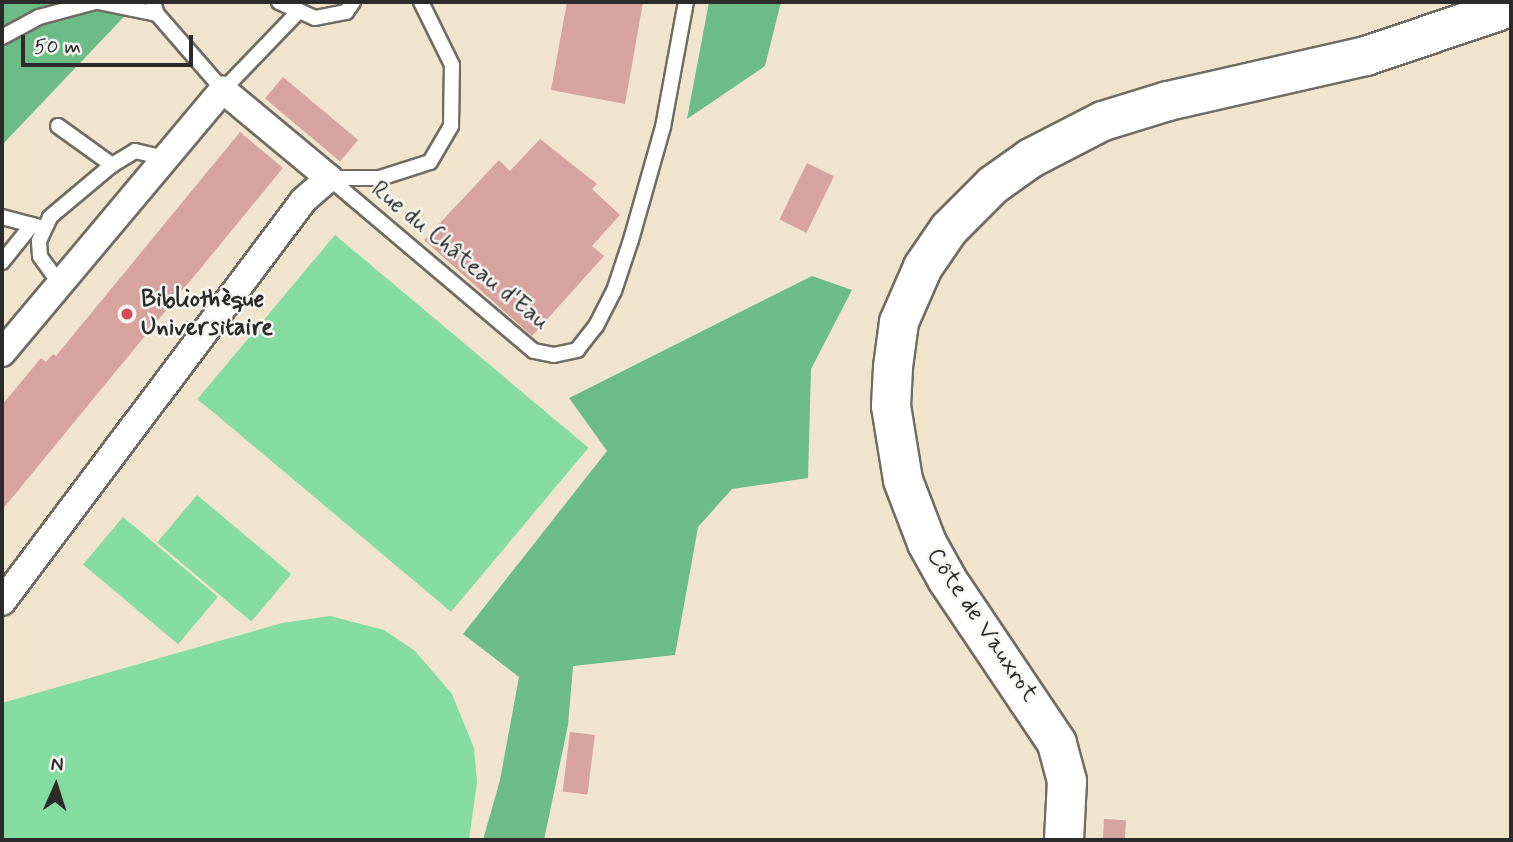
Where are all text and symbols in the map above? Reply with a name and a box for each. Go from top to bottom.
scale bar [24,21,196,65]
text: 50 m [34,33,81,61]
street label: Rue du Château d'Eau [364,175,556,337]
place label: Bibliothèque Universitaire [141,286,273,342]
marker: Bibliothèque Universitaire [119,306,135,322]
street label: Côte de Vauxrot [923,547,1041,703]
north arrow [21,751,91,821]
text: N [50,752,64,777]

